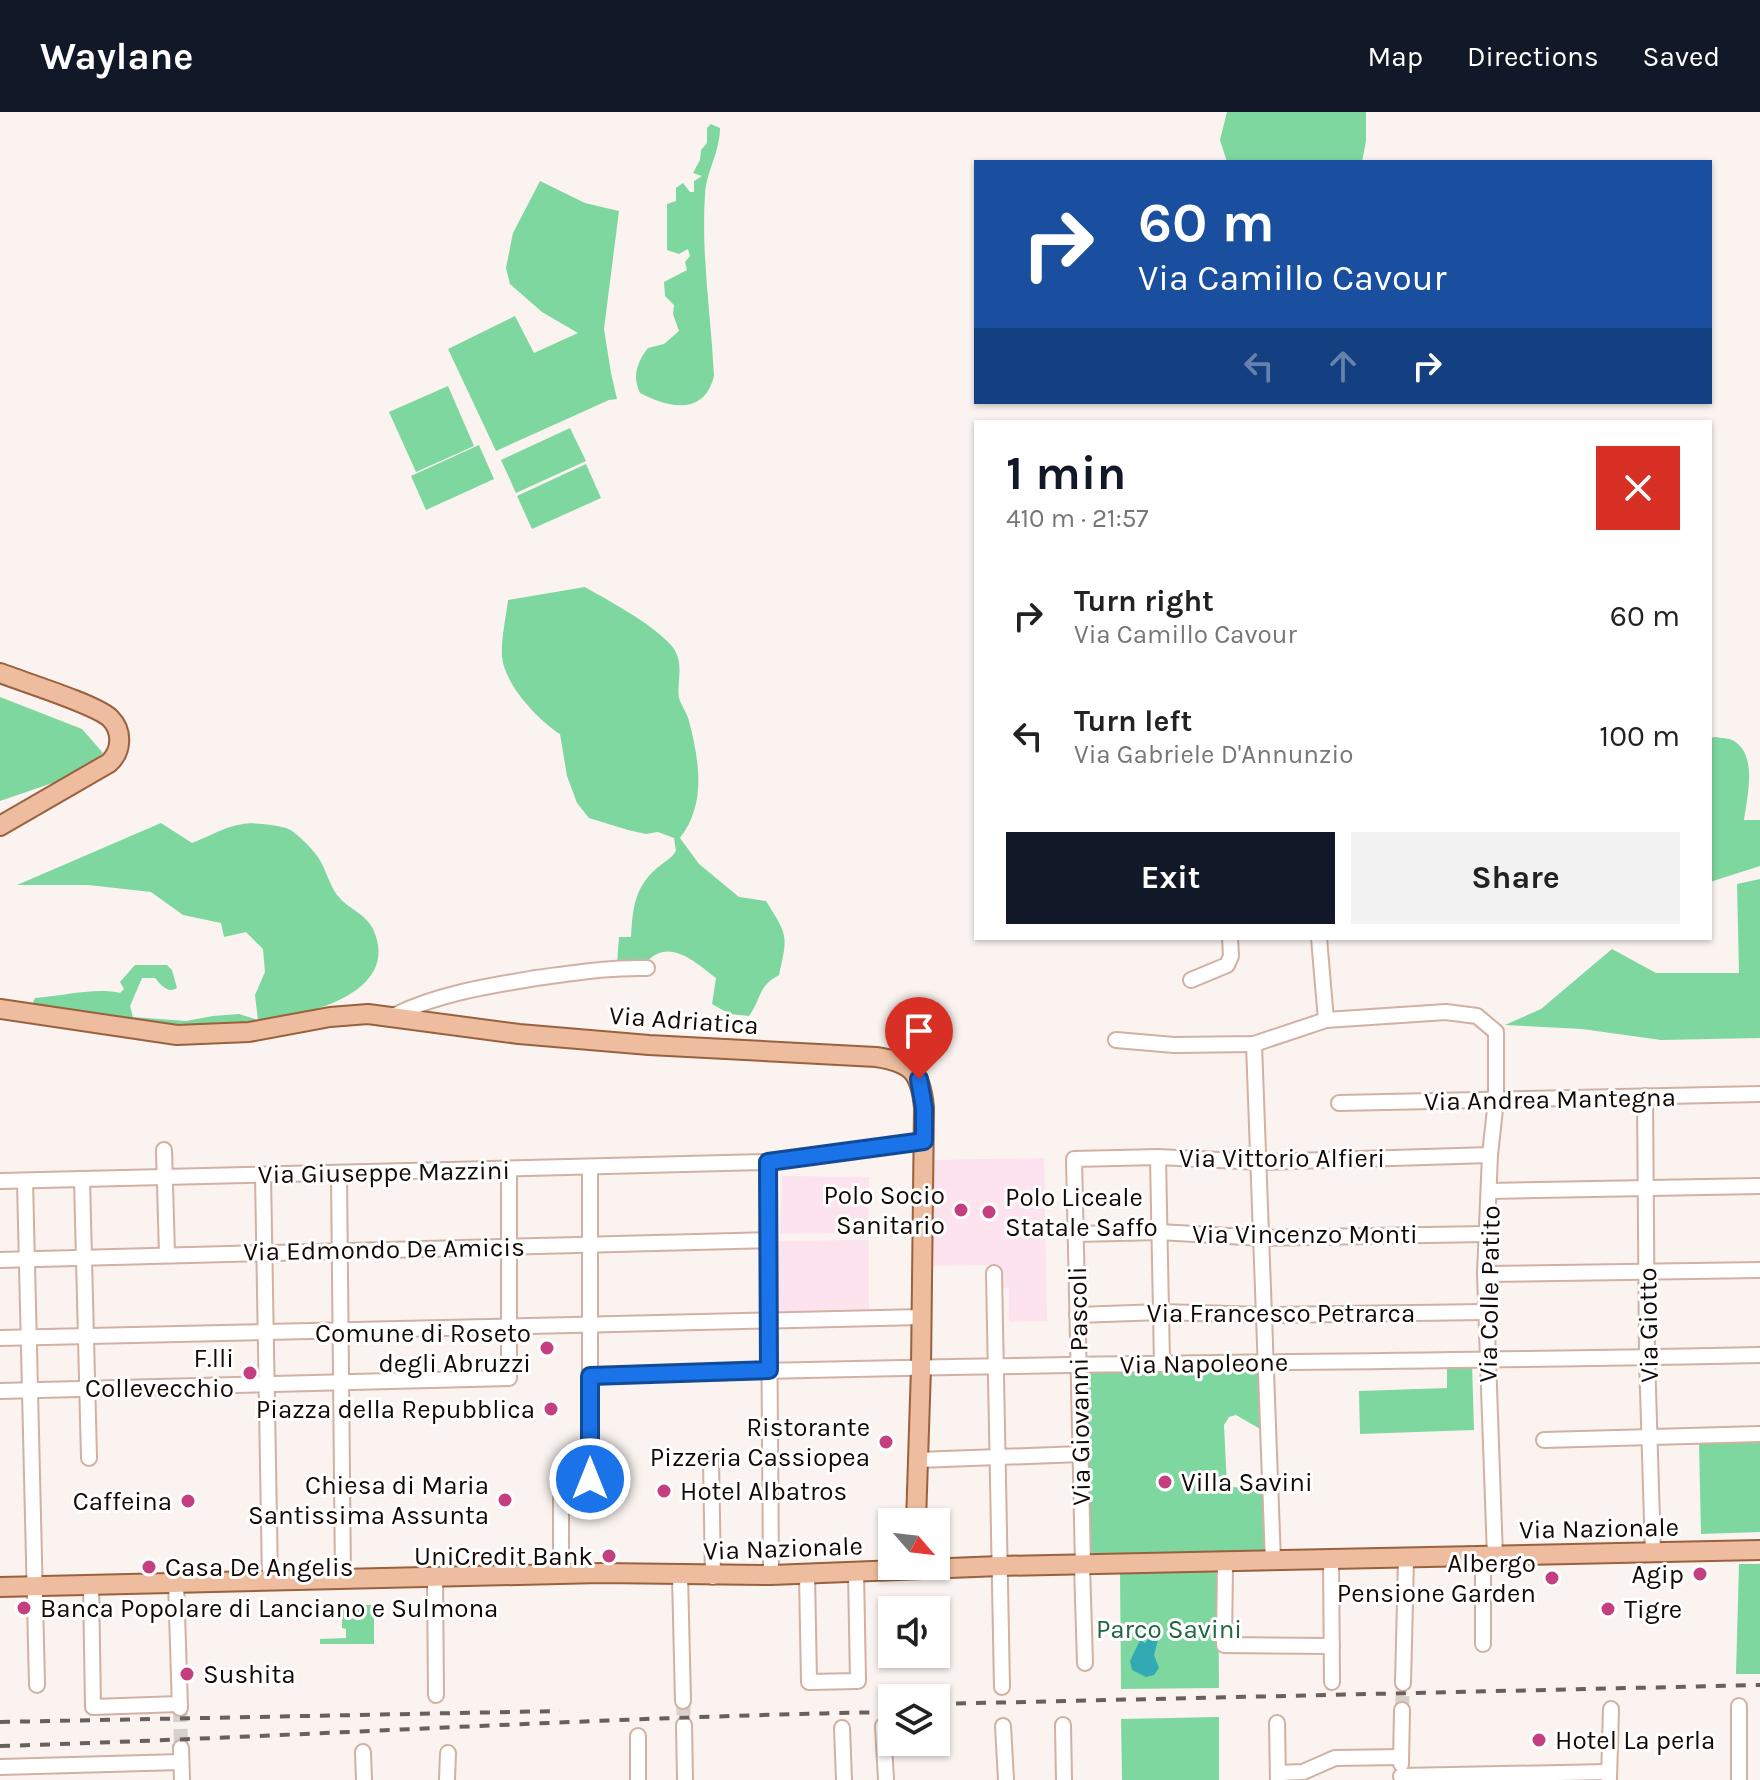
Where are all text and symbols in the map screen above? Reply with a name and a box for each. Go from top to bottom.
text: Waylane [40,34,193,79]
text: Map [1368,40,1423,73]
text: Directions [1467,40,1599,73]
text: Saved [1643,40,1720,73]
text: 60 m [1138,190,1275,255]
icon: right [1006,192,1110,296]
text: Via Camillo Cavour [1138,257,1446,299]
icon: left [1237,344,1281,388]
icon: ahead [1321,344,1365,388]
icon: right [1405,344,1449,388]
text: 1 min [1006,445,1126,501]
button: close [1596,446,1680,530]
text: 410 m · 21:57 [1006,503,1149,534]
text: Turn right [1074,583,1214,619]
icon: right [1006,594,1050,638]
text: 60 m [1610,598,1680,634]
text: Via Camillo Cavour [1074,619,1297,650]
text: Turn left [1074,703,1192,739]
icon: left [1006,714,1050,758]
text: 100 m [1599,718,1680,754]
text: Via Gabriele D'Annunzio [1074,739,1353,770]
button: Exit [1006,832,1335,924]
button: Share [1351,832,1680,924]
pin [885,997,953,1079]
street label: Via Adriatica [608,1000,760,1041]
icon: arrive [897,1009,941,1053]
street label: Via Andrea Mantegna [1424,1082,1676,1117]
street label: Via Vittorio Alfieri [1179,1143,1385,1174]
street label: Via Giuseppe Mazzini [258,1155,510,1190]
place label: Polo Socio Sanitario [823,1180,945,1241]
place label: Polo Liceale Statale Saffo [1005,1182,1158,1243]
marker: Polo Socio Sanitario [952,1201,970,1219]
marker: Polo Liceale Statale Saffo [980,1203,998,1221]
street label: Via Colle Patito [1472,1205,1507,1383]
street label: Via Vincenzo Monti [1192,1219,1418,1250]
street label: Via Edmondo De Amicis [243,1232,525,1267]
street label: Via Giovanni Pascoli [1062,1266,1097,1506]
street label: Via Giotto [1632,1267,1665,1383]
street label: Via Francesco Petrarca [1147,1298,1415,1329]
place label: Comune di Roseto degli Abruzzi [315,1318,531,1379]
marker: Comune di Roseto degli Abruzzi [538,1339,556,1357]
place label: F.lli Collevecchio [85,1343,234,1404]
street label: Via Napoleone [1120,1347,1288,1380]
marker: F.lli Collevecchio [241,1364,259,1382]
place label: Piazza della Repubblica [256,1394,535,1425]
marker: Piazza della Repubblica [542,1400,560,1418]
place label: Ristorante Pizzeria Cassiopea [650,1412,870,1473]
marker: Ristorante Pizzeria Cassiopea [877,1433,895,1451]
position arrow [548,1437,632,1521]
place label: Villa Savini [1181,1467,1313,1498]
place label: Chiesa di Maria Santissima Assunta [248,1470,489,1531]
marker: Villa Savini [1156,1473,1174,1491]
place label: Hotel Albatros [680,1476,847,1507]
marker: Hotel Albatros [655,1482,673,1500]
place label: Caffeina [73,1486,172,1517]
marker: Chiesa di Maria Santissima Assunta [496,1491,514,1509]
marker: Caffeina [179,1492,197,1510]
north arrow [878,1508,950,1580]
map controls [878,1508,950,1756]
street label: Via Nazionale [1519,1512,1679,1545]
street label: Via Nazionale [703,1530,863,1567]
place label: UniCredit Bank [414,1541,593,1572]
marker: UniCredit Bank [600,1547,618,1565]
place label: Albergo Pensione Garden [1337,1548,1536,1609]
place label: Casa De Angelis [165,1552,353,1583]
marker: Casa De Angelis [140,1558,158,1576]
place label: Agip [1631,1559,1684,1590]
marker: Agip [1691,1565,1709,1583]
marker: Albergo Pensione Garden [1543,1569,1561,1587]
place label: Banca Popolare di Lanciano e Sulmona [40,1593,498,1624]
place label: Tigre [1624,1594,1682,1625]
button: sound [878,1596,950,1668]
marker: Banca Popolare di Lanciano e Sulmona [15,1599,33,1617]
marker: Tigre [1599,1600,1617,1618]
park label: Parco Savini [1096,1614,1242,1645]
place label: Sushita [203,1659,296,1690]
marker: Sushita [178,1665,196,1683]
button: layers [878,1684,950,1756]
place label: Hotel La perla [1555,1725,1715,1756]
marker: Hotel La perla [1530,1731,1548,1749]

